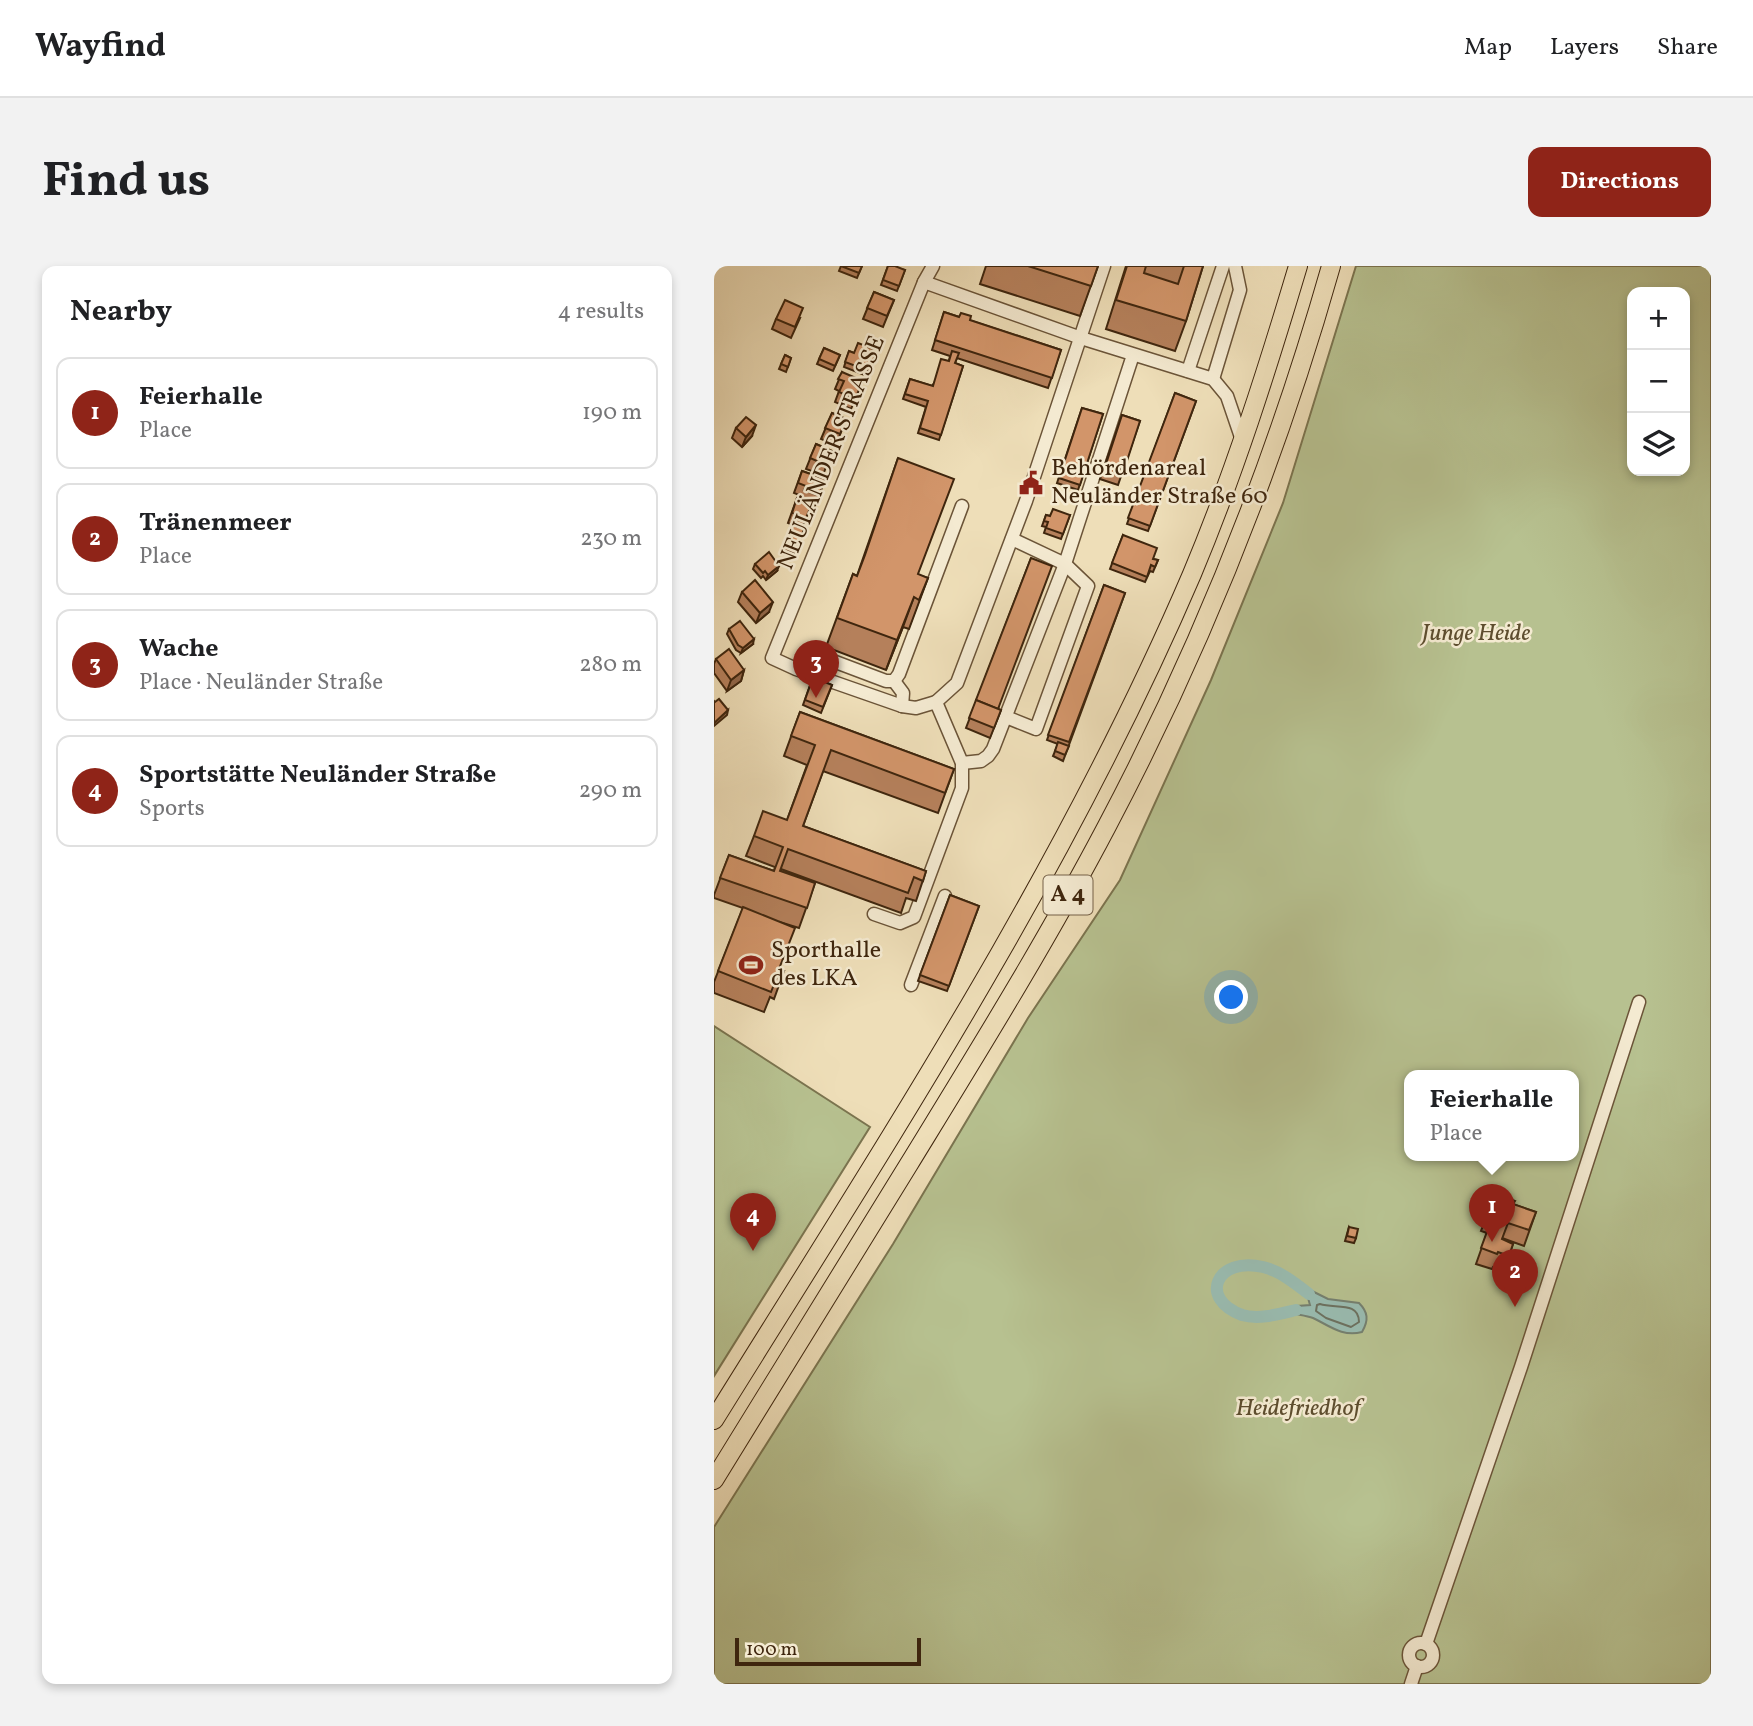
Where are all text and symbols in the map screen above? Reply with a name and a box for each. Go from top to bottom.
text: Wayfind [35,25,166,71]
text: Map [1464,31,1512,65]
text: Layers [1550,31,1619,65]
text: Share [1657,31,1718,65]
button: Directions [1528,147,1711,217]
text: Find us [42,148,210,217]
map controls [1627,287,1690,476]
button: + [1627,287,1690,350]
text: Nearby [70,291,172,333]
text: 4 results [558,296,644,328]
street label: NEULÄNDER STRASSE [769,331,895,575]
button: − [1627,350,1690,413]
text: Feierhalle [139,379,263,415]
text: 1 [90,397,100,429]
text: 190 m [582,397,642,429]
button: layers [1627,413,1690,476]
text: Place [139,415,192,447]
place label: Behördenareal Neuländer Straße 60 [1051,452,1268,514]
public building icon: Behördenareal Neuländer Straße 60 [1017,469,1045,497]
text: Tränenmeer [139,505,292,541]
text: 2 [89,523,101,555]
text: 230 m [580,523,642,555]
text: Place [139,541,192,573]
park label: Junge Heide [1420,617,1530,651]
text: Wache [139,631,219,667]
pin: 3 [793,640,839,698]
text: 3 [89,649,101,681]
text: 280 m [579,649,642,681]
text: Place · Neuländer Straße [139,667,383,699]
text: Sportstätte Neuländer Straße [139,757,496,793]
text: 4 [88,775,102,807]
text: 290 m [579,775,642,807]
text: Sports [139,793,205,825]
road number: A 4 [1044,876,1092,915]
place label: Sporthalle des LKA [771,934,881,996]
sports icon: Sporthalle des LKA [737,951,765,979]
your location [1214,980,1248,1014]
popup [1404,1070,1579,1161]
text: Feierhalle [1430,1082,1553,1118]
text: Place [1430,1118,1482,1150]
pin: 1 [1469,1184,1515,1242]
pin: 4 [730,1193,776,1251]
pin: 2 [1492,1249,1538,1307]
park label: Heidefriedhof [1236,1392,1365,1426]
scale bar [735,1635,920,1667]
text: 100 m [746,1637,797,1663]

